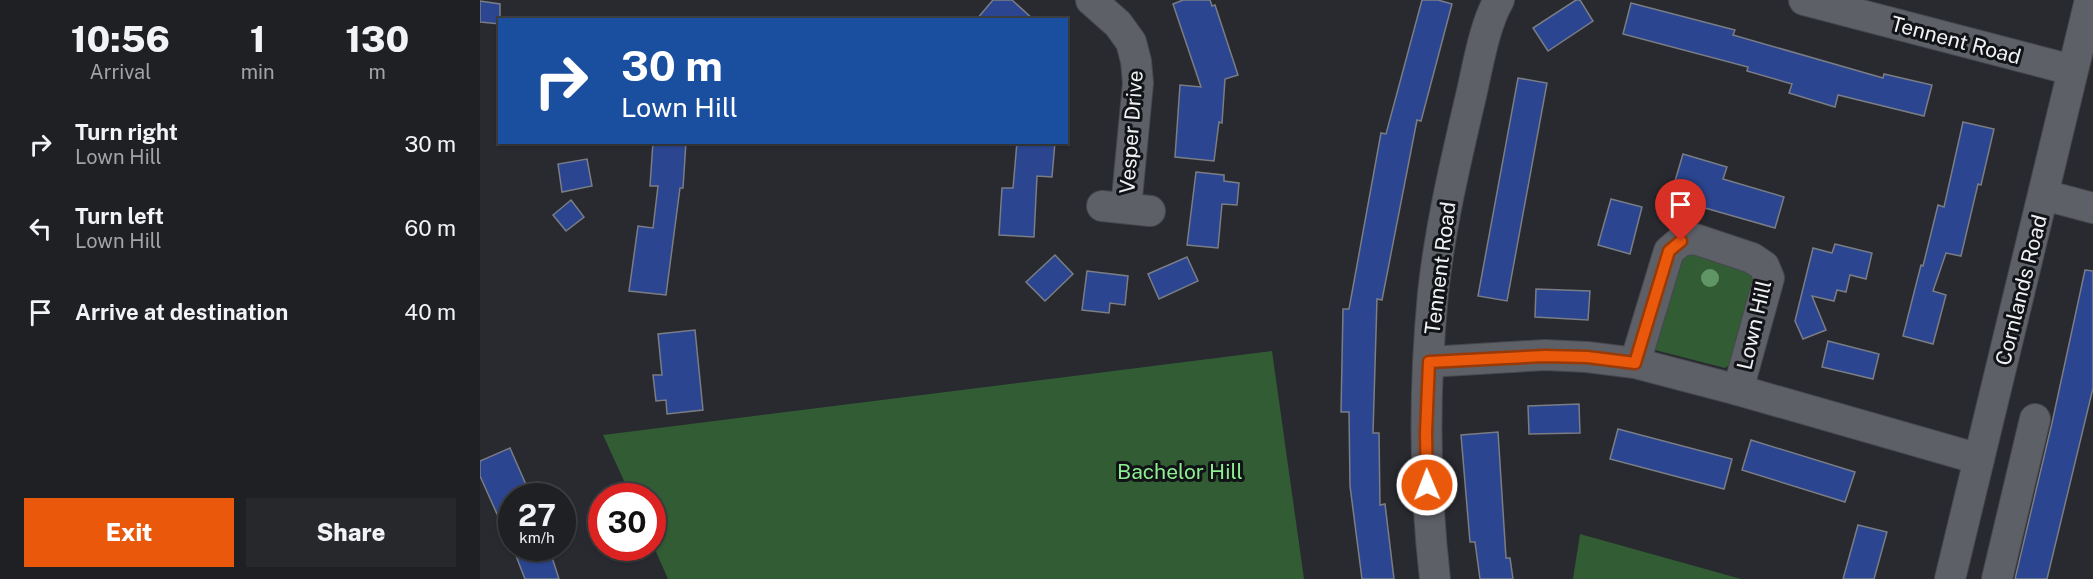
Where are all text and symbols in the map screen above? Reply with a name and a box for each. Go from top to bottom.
street label: Tennent Road [1888,11,2024,69]
text: 10:56 [71,18,170,60]
text: 1 [250,18,265,60]
text: 130 [345,18,409,60]
text: 30 m [621,41,723,90]
icon: right [522,42,600,120]
text: Arrival [89,60,151,84]
text: min [241,60,275,84]
text: m [369,60,386,84]
street label: Vesper Drive [1114,69,1148,195]
text: Lown Hill [621,91,738,123]
text: Turn right [75,119,178,145]
icon: right [24,128,57,161]
text: 30 m [404,131,456,157]
text: Lown Hill [75,145,162,169]
pin [1655,179,1706,241]
icon: arrive [1664,188,1697,221]
street label: Tennent Road [1419,200,1461,336]
text: Turn left [75,203,164,229]
icon: left [24,212,57,245]
street label: Cornlands Road [1990,212,2052,368]
text: 60 m [405,215,456,241]
text: Lown Hill [75,229,162,253]
street label: Lown Hill [1732,278,1776,372]
icon: arrive [24,296,57,329]
text: Arrive at destination [75,299,288,325]
text: 40 m [404,299,456,325]
position arrow [1395,453,1459,517]
park label: Bachelor Hill [1117,459,1243,484]
speed limit sign: 30 [588,483,666,561]
text: 27 [518,497,556,533]
button: Exit [24,498,234,567]
button: Share [246,498,456,567]
text: km/h [519,529,555,546]

